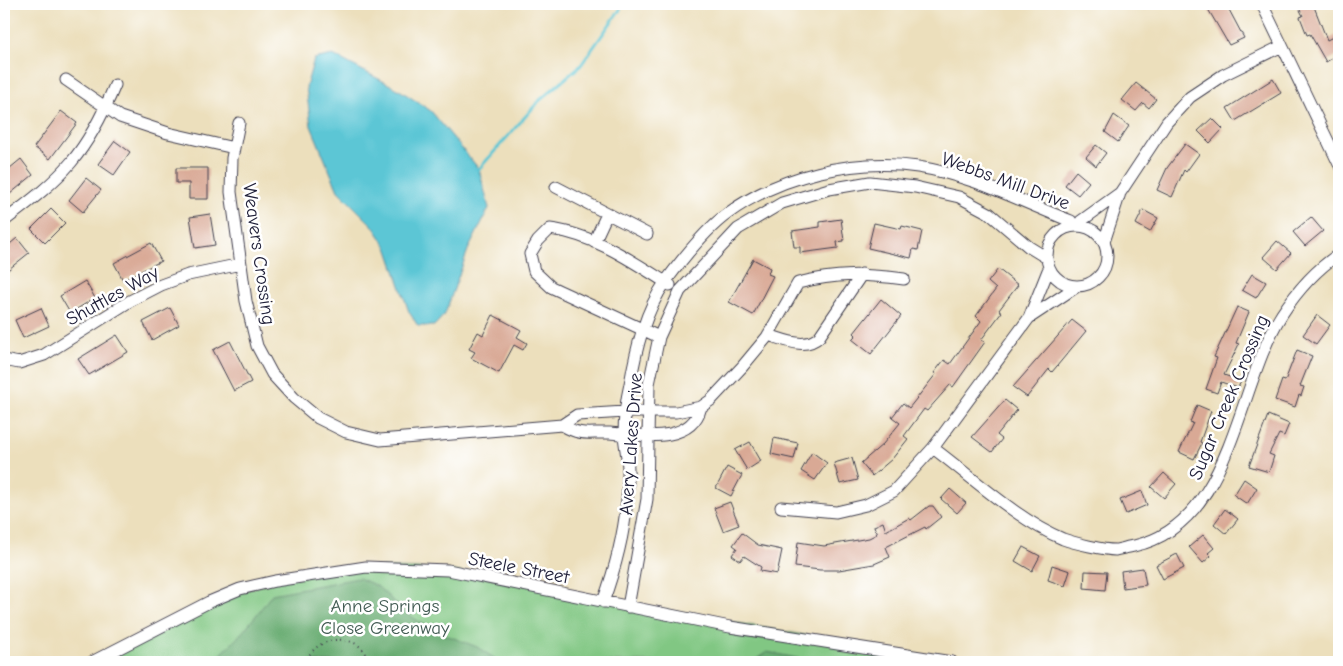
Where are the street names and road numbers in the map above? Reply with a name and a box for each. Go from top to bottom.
street label: Webbs Mill Drive [938,148,1073,214]
street label: Weavers Crossing [238,182,280,326]
street label: Shuttles Way [62,261,163,330]
street label: Sugar Creek Crossing [1184,312,1274,483]
street label: Avery Lakes Drive [615,372,647,516]
street label: Steele Street [467,547,572,589]

